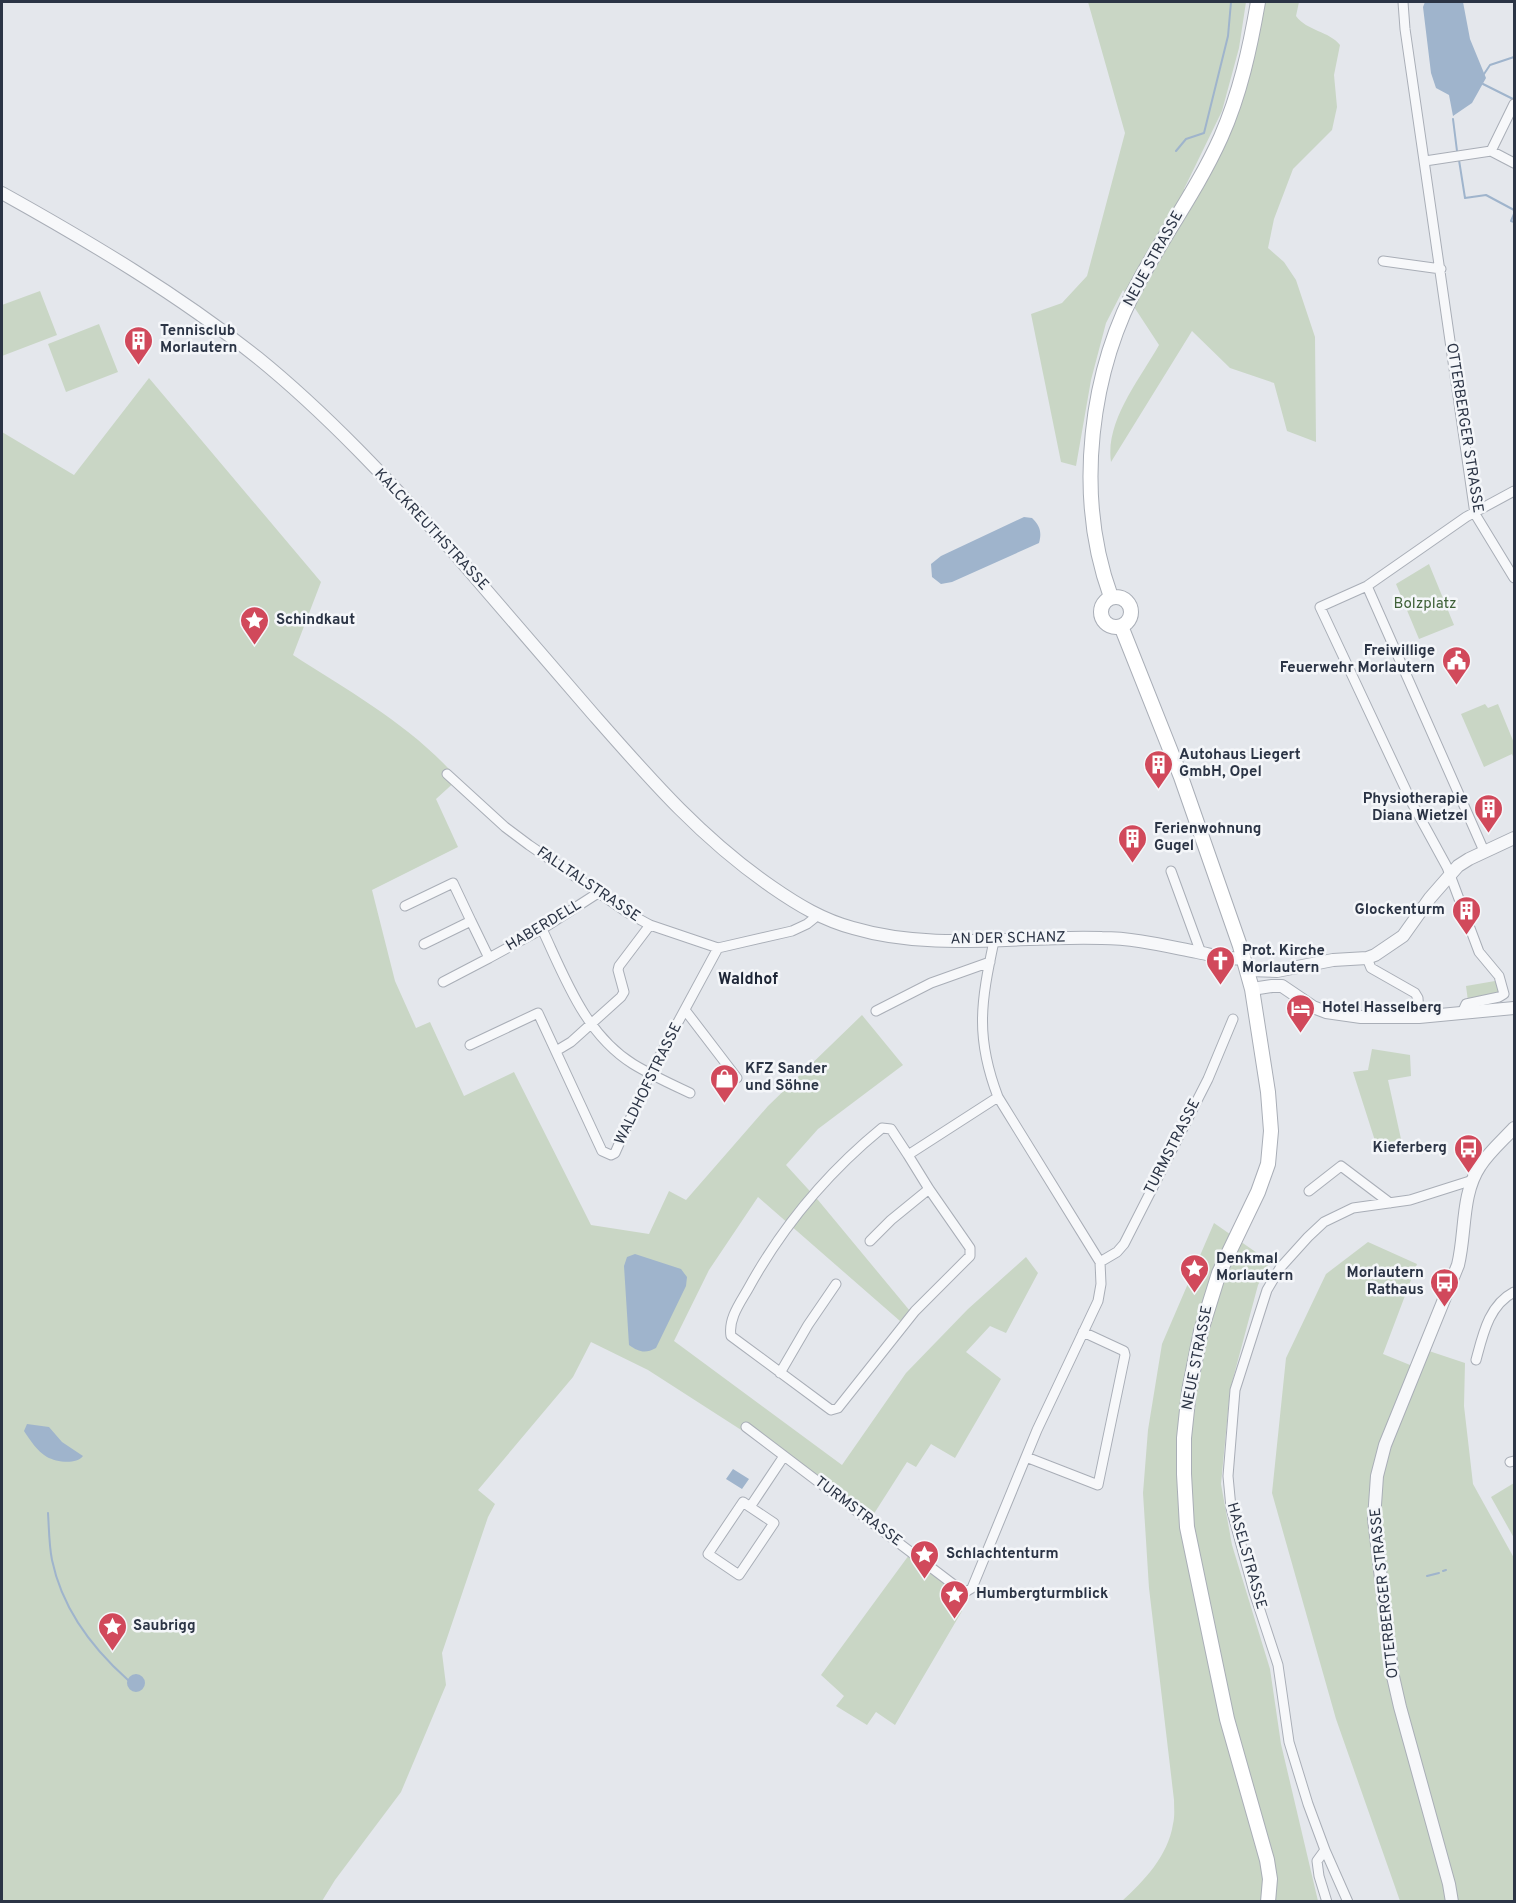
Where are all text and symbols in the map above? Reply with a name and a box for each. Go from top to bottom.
street label: NEUE STRASSE [1120,208,1188,310]
place label: Tennisclub Morlautern [160,322,237,358]
building icon: Tennisclub Morlautern [123,324,155,366]
street label: OTTERBERGER STRASSE [1441,342,1487,514]
street label: KALCKREUTHSTRASSE [370,465,492,595]
park label: Bolzplatz [1393,595,1457,614]
place icon: Schindkaut [239,604,271,646]
place label: Schindkaut [276,611,355,630]
place label: Freiwillige Feuerwehr Morlautern [1280,642,1435,678]
public building icon: Freiwillige Feuerwehr Morlautern [1440,644,1472,686]
place label: Autohaus Liegert GmbH, Opel [1179,746,1301,782]
building icon: Autohaus Liegert GmbH, Opel [1142,748,1174,790]
place label: Physiotherapie Diana Wietzel [1363,790,1468,826]
building icon: Physiotherapie Diana Wietzel [1473,792,1505,834]
place label: Ferienwohnung Gugel [1154,820,1262,856]
building icon: Ferienwohnung Gugel [1117,822,1149,864]
street label: FALLTALSTRASSE [533,843,643,927]
building icon: Glockenturm [1450,894,1482,936]
street label: HABERDELL [503,896,585,956]
place label: Glockenturm [1354,901,1445,920]
street label: AN DER SCHANZ [950,928,1066,950]
place label: Prot. Kirche Morlautern [1242,942,1325,978]
church icon: Prot. Kirche Morlautern [1205,944,1237,986]
district label: Waldhof [718,970,778,990]
hotel icon: Hotel Hasselberg [1285,992,1317,1034]
place label: Hotel Hasselberg [1322,999,1442,1018]
street label: WALDHOFSTRASSE [611,1020,687,1148]
place label: KFZ Sander und Söhne [745,1060,828,1096]
shop icon: KFZ Sander und Söhne [708,1062,740,1104]
street label: TURMSTRASSE [1141,1096,1205,1198]
bus stop icon: Kieferberg [1452,1132,1484,1174]
place label: Kieferberg [1373,1139,1447,1158]
place label: Denkmal Morlautern [1216,1250,1293,1286]
place icon: Denkmal Morlautern [1179,1252,1211,1294]
place label: Morlautern Rathaus [1347,1264,1424,1300]
bus stop icon: Morlautern Rathaus [1429,1266,1461,1308]
street label: NEUE STRASSE [1179,1304,1217,1412]
street label: TURMSTRASSE [810,1473,906,1551]
street label: HASELSTRASSE [1222,1501,1270,1612]
street label: OTTERBERGER STRASSE [1367,1507,1403,1679]
place icon: Schlachtenturm [909,1538,941,1580]
place label: Schlachtenturm [946,1545,1059,1564]
place icon: Humbergturmblick [939,1578,971,1620]
place label: Humbergturmblick [976,1585,1108,1604]
place icon: Saubrigg [96,1610,128,1652]
place label: Saubrigg [133,1617,196,1636]

